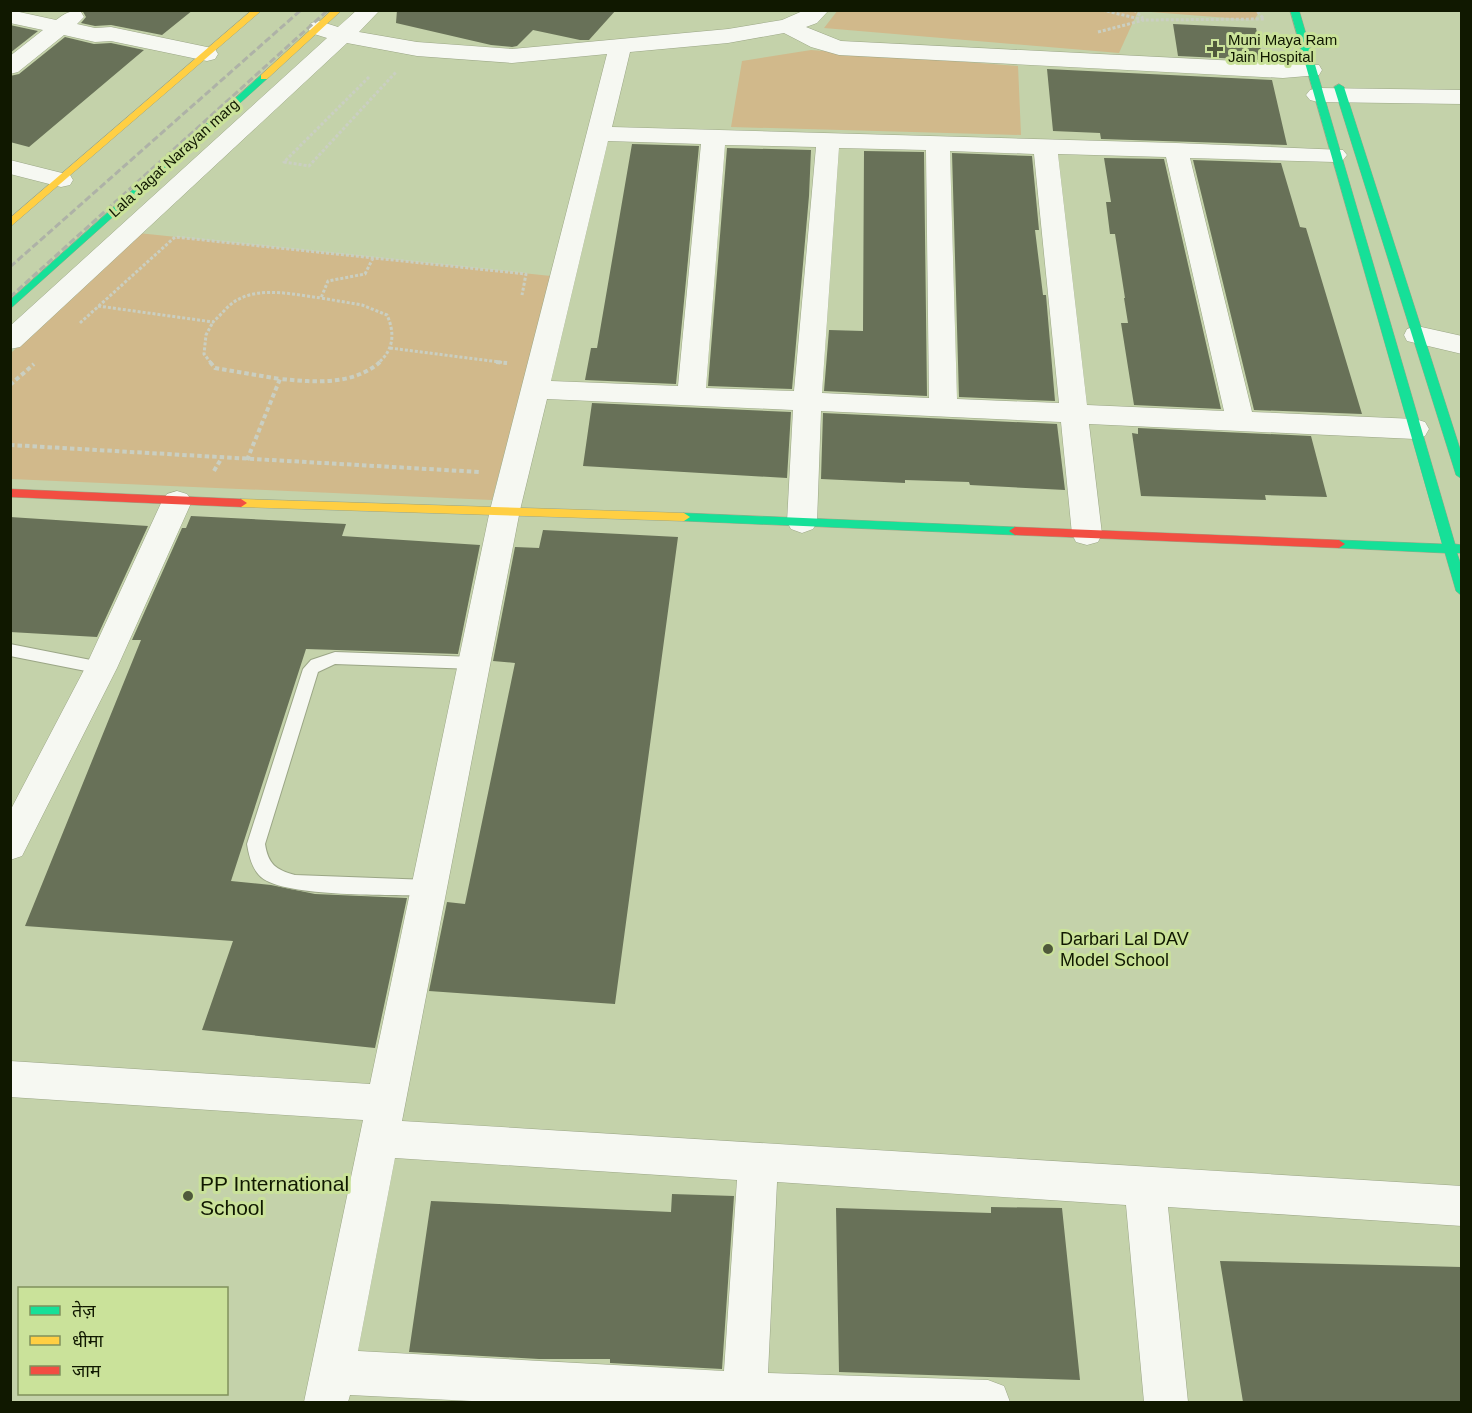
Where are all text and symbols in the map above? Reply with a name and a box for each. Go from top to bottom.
place label: Muni Maya Ram Jain Hospital [1228,31,1337,65]
marker: Muni Maya Ram Jain Hospital [1206,40,1224,58]
street label: Lala Jagat Narayan marg [105,95,242,220]
place label: Darbari Lal DAV Model School [1060,929,1189,970]
marker: Darbari Lal DAV Model School [1041,942,1055,956]
place label: PP International School [200,1172,349,1219]
marker: PP International School [181,1189,195,1203]
legend [18,1287,228,1395]
text: तेज़ [72,1300,96,1321]
text: धीमा [72,1331,103,1351]
text: जाम [72,1361,102,1381]

